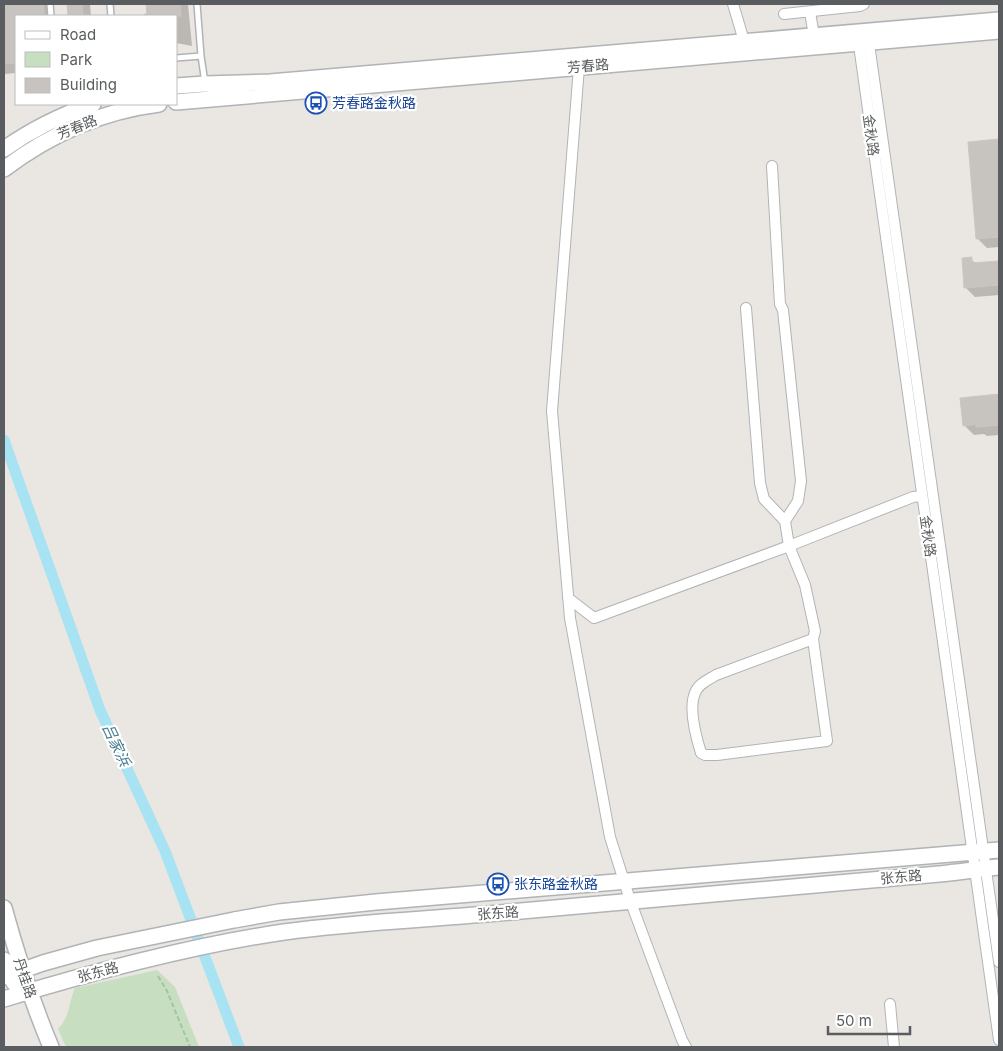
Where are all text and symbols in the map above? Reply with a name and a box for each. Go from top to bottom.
legend [15,15,178,105]
text: Road [60,25,96,44]
text: Park [60,50,93,69]
street label: 芳春路 [566,55,610,76]
text: Building [60,75,117,94]
bus stop icon: 芳春路金秋路 [304,91,328,115]
place label: 芳春路金秋路 [332,94,416,111]
street label: 芳春路 [54,111,99,142]
street label: 金秋路 [860,113,883,157]
street label: 金秋路 [917,514,940,558]
water label: 吕家浜 [98,720,135,771]
street label: 张东路 [879,866,923,887]
bus stop icon: 张东路金秋路 [486,872,510,896]
place label: 张东路金秋路 [514,875,598,892]
street label: 张东路 [476,903,520,922]
street label: 丹桂路 [11,955,40,1000]
street label: 张东路 [75,958,120,985]
scale bar [828,1004,910,1036]
text: 50 m [836,1011,872,1030]

